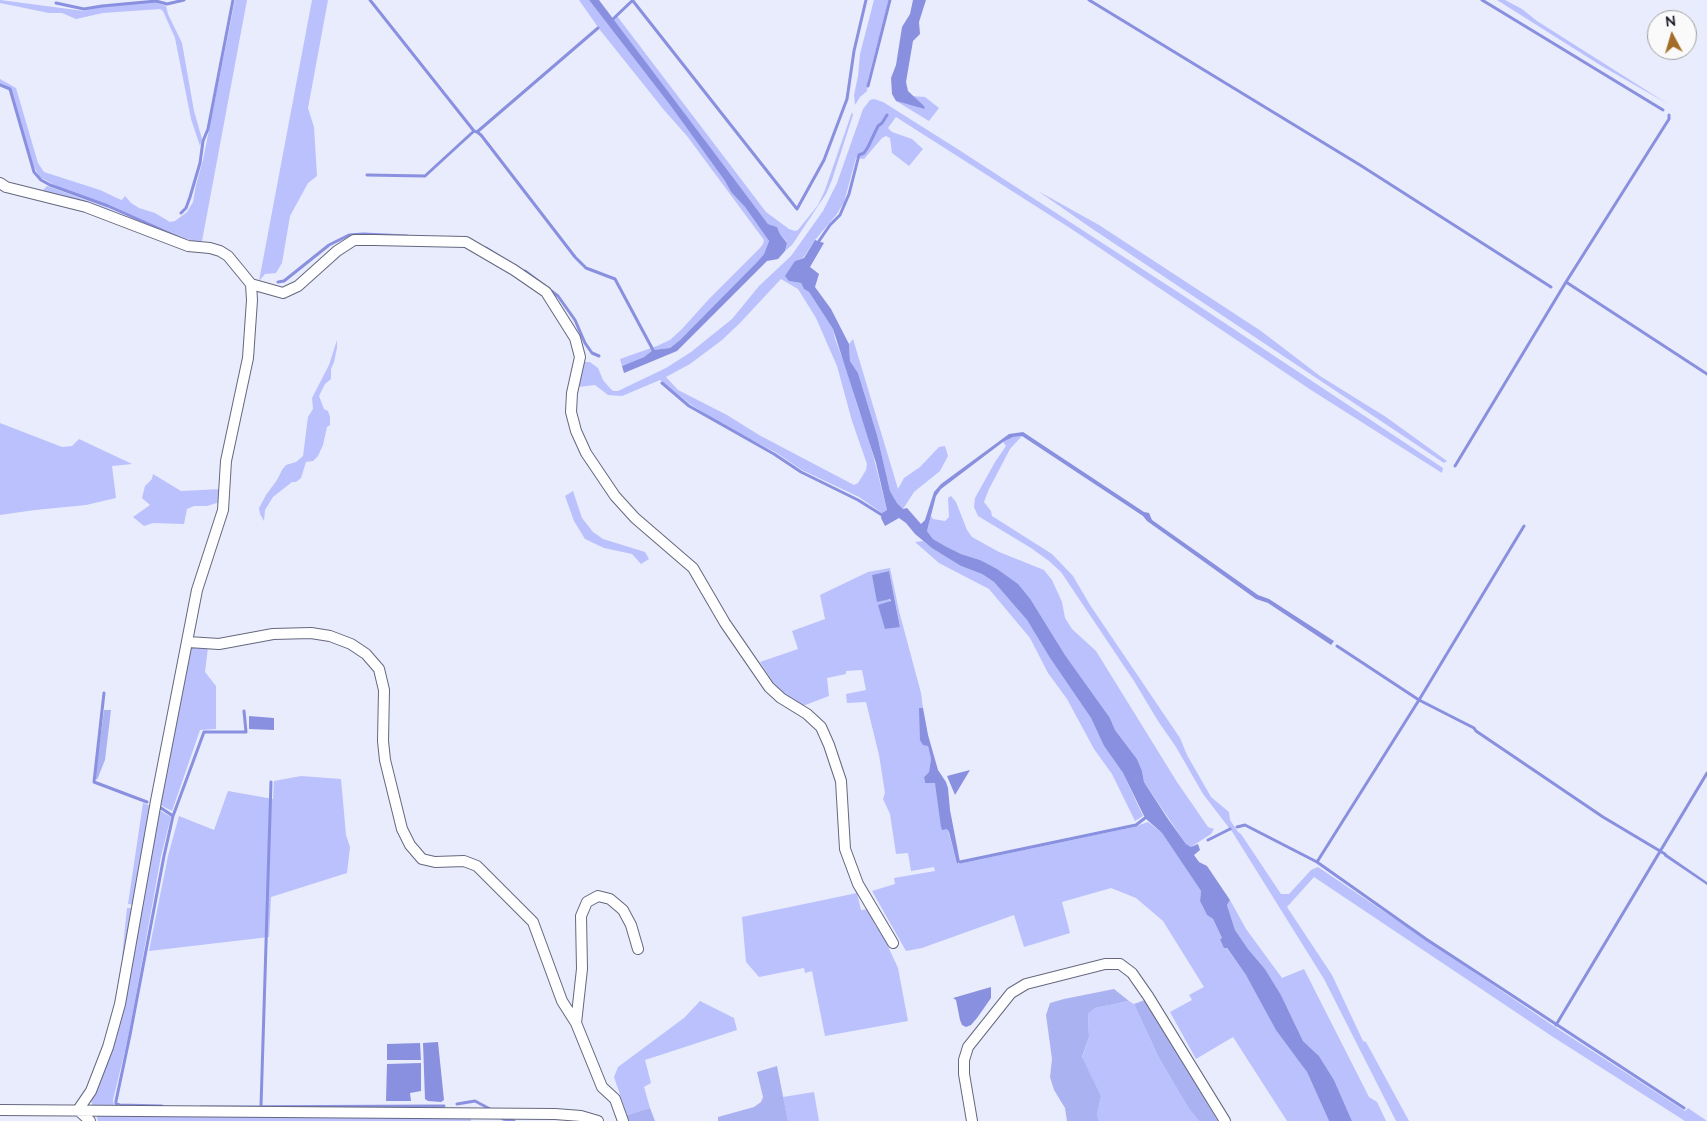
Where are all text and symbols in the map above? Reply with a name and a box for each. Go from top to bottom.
north arrow [1647,10,1697,60]
text: N [1664,12,1677,31]

